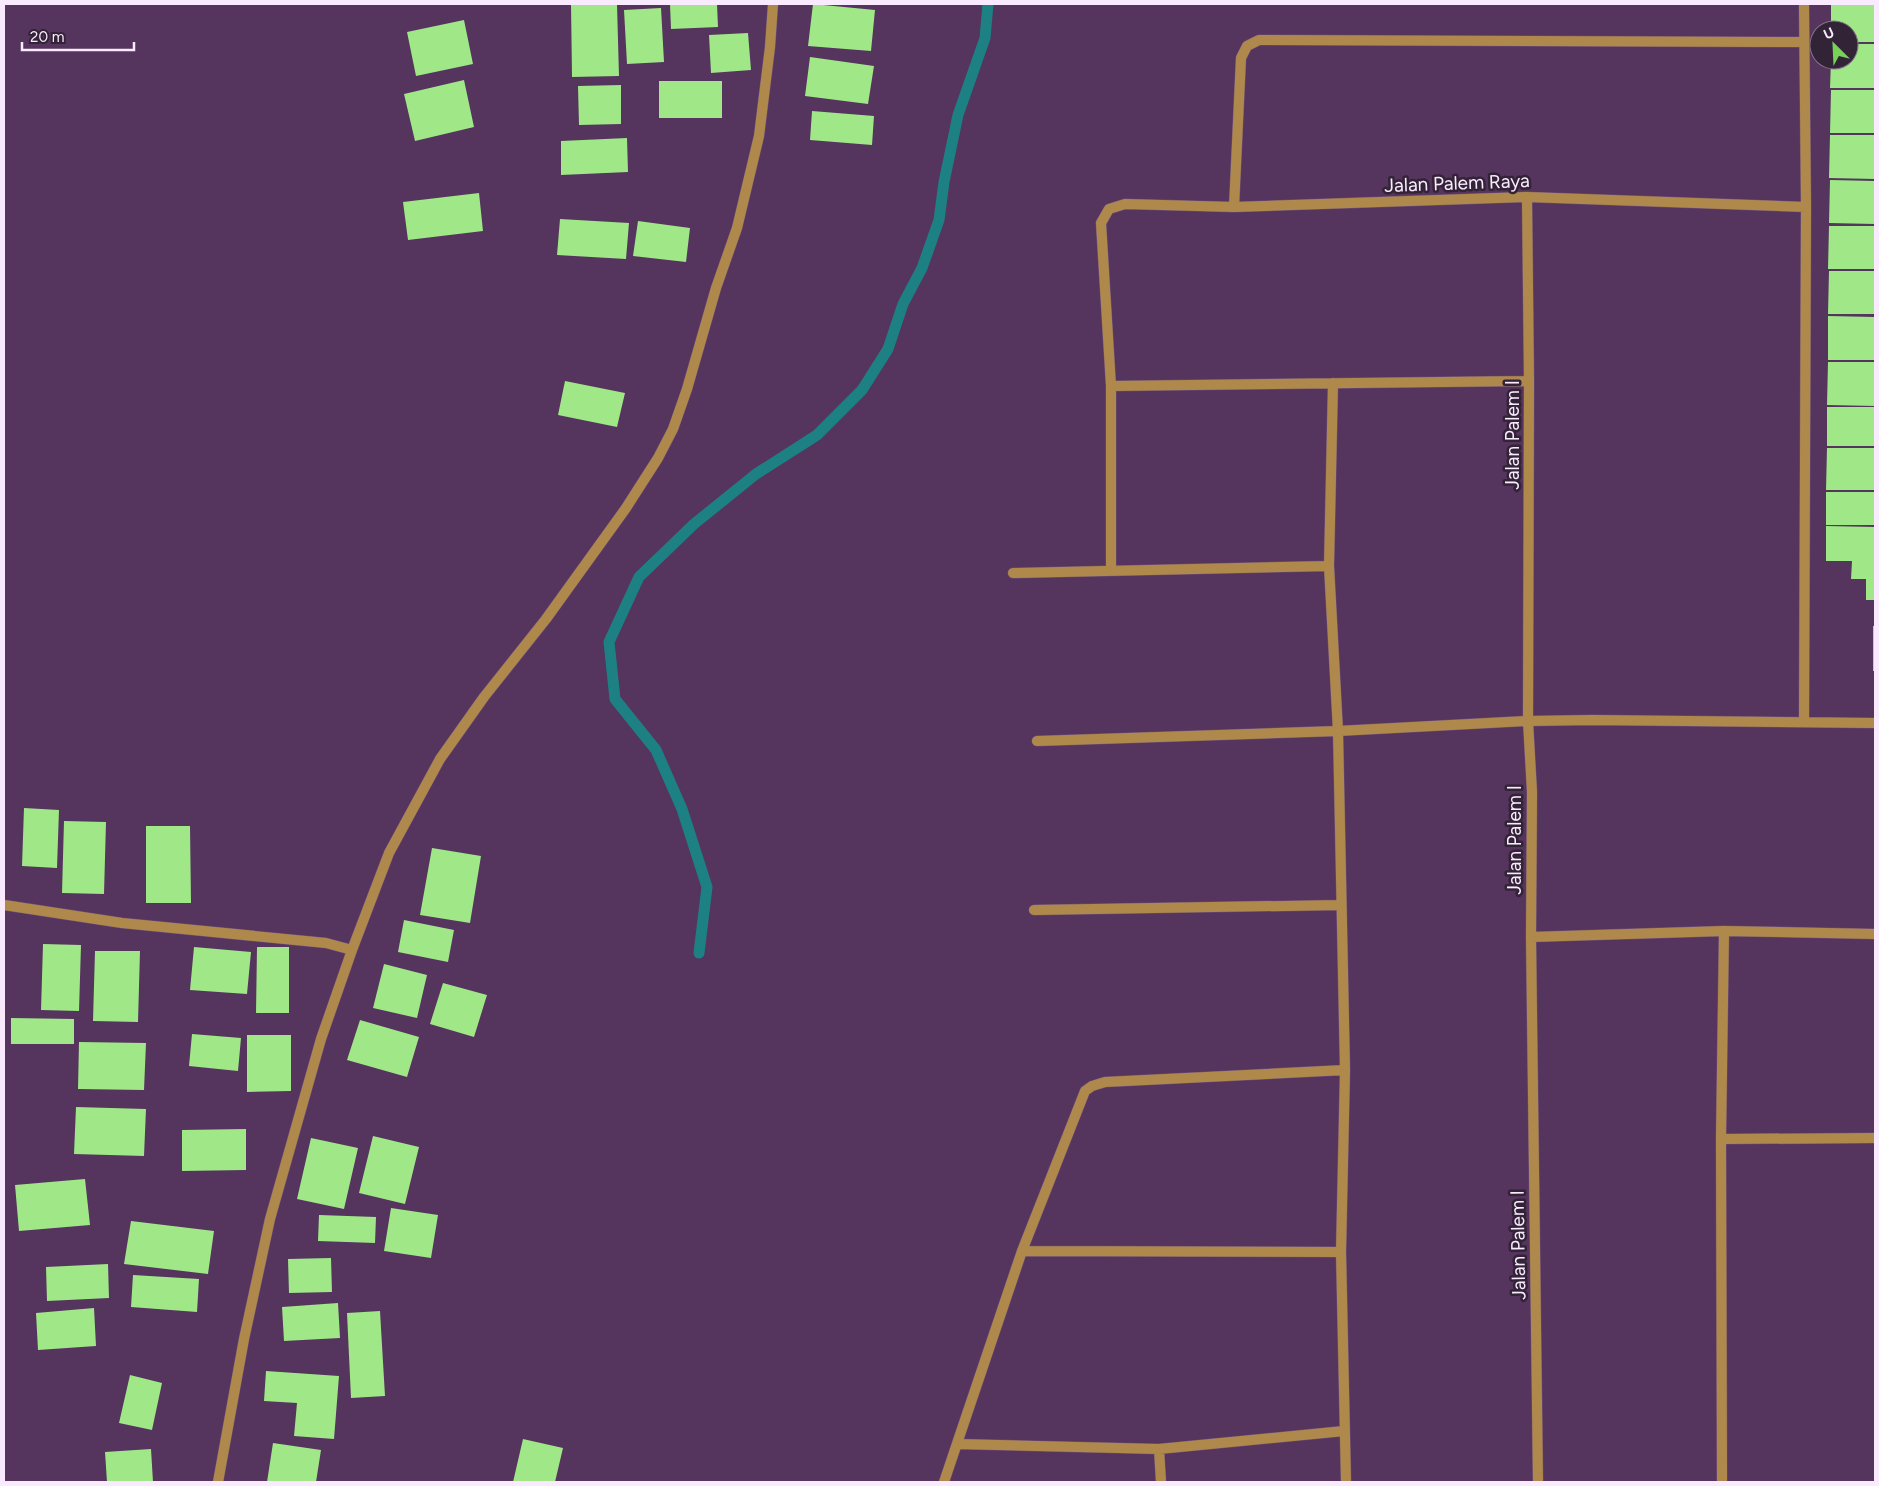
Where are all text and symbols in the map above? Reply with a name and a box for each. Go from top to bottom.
scale bar [22,20,135,52]
north arrow [1809,20,1859,70]
text: U [1821,24,1837,43]
text: 20 m [30,28,64,46]
street label: Jalan Palem Raya [1384,169,1530,197]
street label: Jalan Palem I [1501,380,1524,490]
street label: Jalan Palem I [1503,785,1526,895]
street label: Jalan Palem I [1506,1190,1530,1300]

